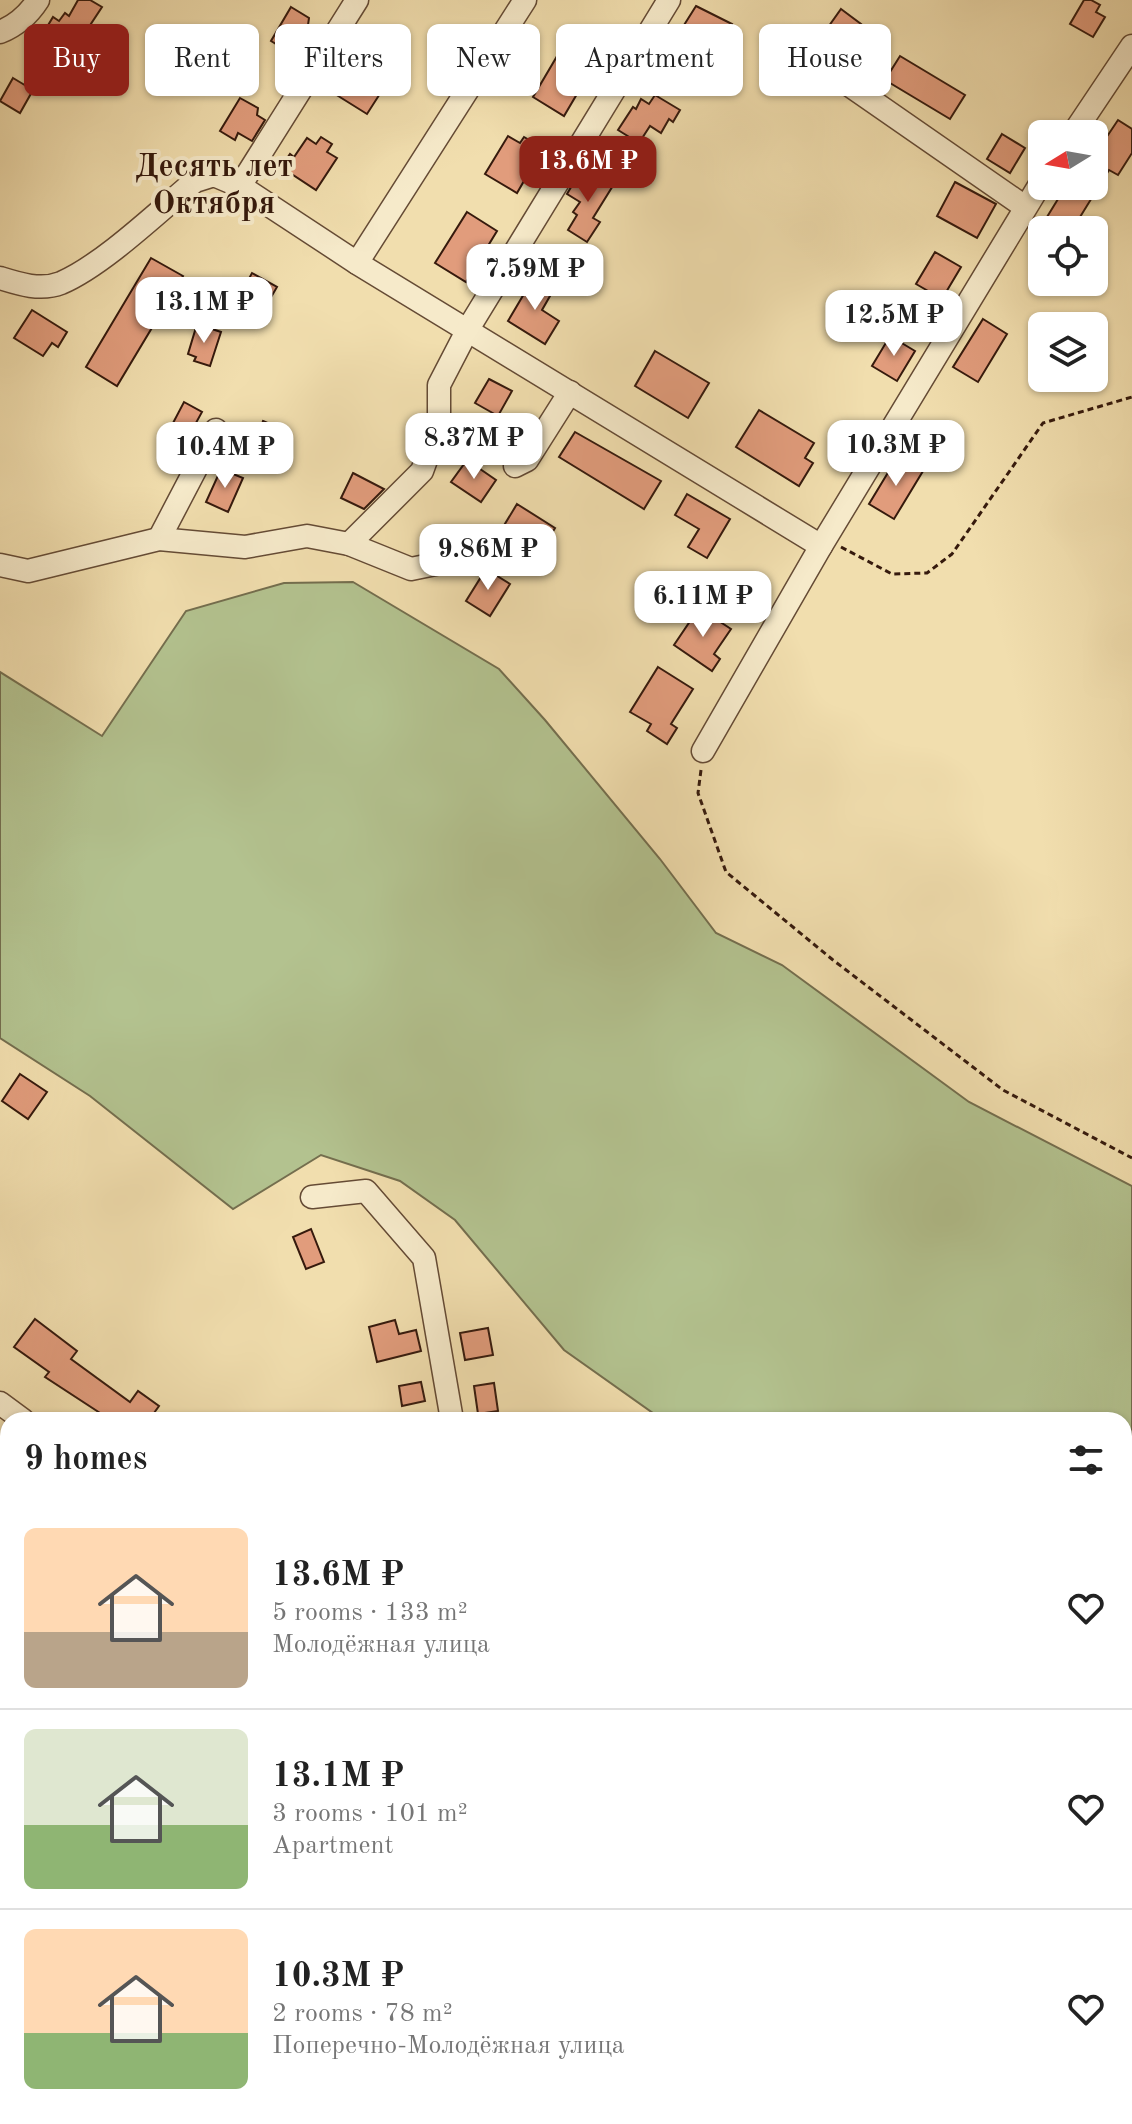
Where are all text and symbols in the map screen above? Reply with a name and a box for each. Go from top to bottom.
chip: Buy [24,24,129,96]
chip: Rent [145,24,259,96]
chip: Filters [275,24,411,96]
chip: New [427,24,540,96]
chip: Apartment [556,24,743,96]
chip: House [759,24,891,96]
north arrow [1028,120,1108,200]
map controls [1028,120,1108,392]
pin: 13.6M ₽ [514,136,662,204]
text: 13.6M ₽ [537,149,639,175]
district label: Десять лет Октября [135,152,293,221]
button: locate [1028,216,1108,296]
pin: 7.59M ₽ [461,244,609,312]
text: 7.59M ₽ [484,257,586,283]
pin: 13.1M ₽ [130,277,278,345]
text: 13.1M ₽ [153,290,255,316]
pin: 12.5M ₽ [820,290,968,358]
text: 12.5M ₽ [843,303,945,329]
button: layers [1028,312,1108,392]
pin: 8.37M ₽ [400,413,548,481]
pin: 10.3M ₽ [822,420,970,488]
pin: 10.4M ₽ [151,422,299,490]
text: 8.37M ₽ [423,426,525,452]
text: 10.3M ₽ [845,433,947,459]
text: 10.4M ₽ [174,435,276,461]
pin: 9.86M ₽ [414,524,562,592]
text: 9.86M ₽ [437,537,539,563]
pin: 6.11M ₽ [629,571,777,639]
text: 6.11M ₽ [652,584,754,610]
icon: filters [1064,1438,1108,1482]
text: 9 homes [24,1443,147,1477]
text: 13.6M ₽ [272,1559,404,1593]
icon: home [88,1560,184,1656]
icon: heart [1064,1586,1108,1630]
text: 5 rooms · 133 m² [272,1600,468,1626]
text: Молодёжная улица [272,1632,490,1658]
text: 13.1M ₽ [272,1760,404,1794]
icon: home [88,1761,184,1857]
icon: heart [1064,1787,1108,1831]
text: 3 rooms · 101 m² [272,1801,468,1827]
text: Apartment [272,1833,394,1859]
text: 10.3M ₽ [272,1960,404,1994]
icon: home [88,1961,184,2057]
icon: heart [1064,1987,1108,2031]
text: 2 rooms · 78 m² [272,2001,453,2027]
text: Поперечно-Молодёжная улица [272,2033,625,2059]

